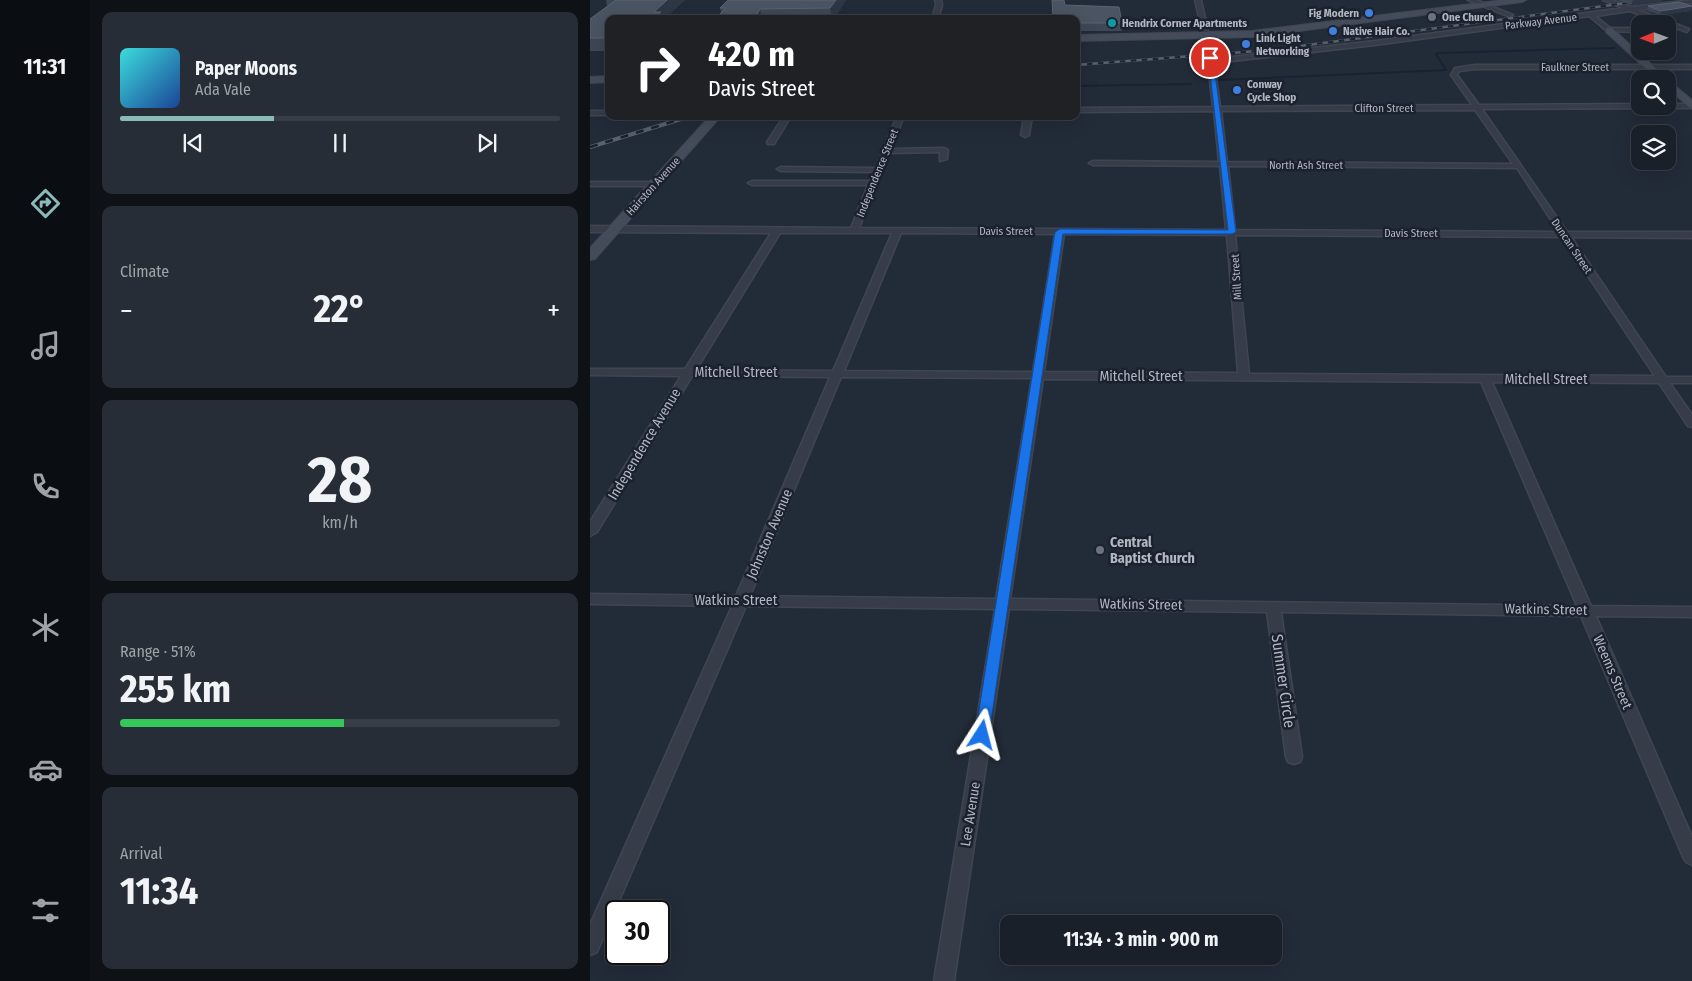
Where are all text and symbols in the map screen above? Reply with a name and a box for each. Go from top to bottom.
place label: Fig Modern [1309,7,1359,20]
marker: Fig Modern [1363,7,1375,19]
marker: One Church [1426,11,1438,23]
place label: One Church [1442,11,1494,24]
street label: Parkway Avenue [1504,11,1578,32]
north arrow [1631,15,1676,60]
map controls [1631,15,1676,170]
marker: Hendrix Corner Apartments [1106,17,1118,29]
place label: Hendrix Corner Apartments [1122,17,1247,30]
marker: Native Hair Co. [1327,25,1339,37]
place label: Native Hair Co. [1343,25,1410,38]
place label: Link Light Networking [1256,32,1310,58]
text: 420 m [708,33,795,75]
icon: right [625,35,690,100]
pin [1189,37,1231,79]
marker: Link Light Networking [1240,38,1252,50]
icon: arrive [1196,44,1224,72]
text: 11:31 [24,53,66,80]
text: Paper Moons [195,57,297,80]
street label: Faulkner Street [1541,61,1609,74]
button: search [1631,70,1676,115]
text: Davis Street [708,75,815,102]
place label: Conway Cycle Shop [1247,78,1296,104]
text: Ada Vale [195,80,251,99]
marker: Conway Cycle Shop [1231,84,1243,96]
street label: Clifton Street [1354,102,1414,115]
button: layers [1631,125,1676,170]
street label: Independence Street [854,127,901,219]
icon: previous [179,129,207,157]
icon: pause [326,129,354,157]
icon: next [473,129,501,157]
street label: Hairston Avenue [624,155,683,218]
street label: North Ash Street [1269,159,1343,172]
icon: directions [28,186,63,221]
street label: Duncan Street [1548,216,1595,277]
street label: Davis Street [979,225,1033,238]
street label: Davis Street [1384,227,1438,240]
street label: Mill Street [1228,253,1245,300]
text: Climate [120,262,169,281]
text: 22° [313,286,366,332]
text: − [120,294,133,327]
text: + [547,294,560,327]
icon: music [28,328,63,363]
street label: Mitchell Street [694,364,778,381]
street label: Mitchell Street [1099,368,1183,385]
street label: Mitchell Street [1504,371,1588,388]
street label: Independence Avenue [604,385,684,503]
text: 28 [308,441,372,519]
icon: phone [28,469,63,504]
street label: Johnston Avenue [743,486,796,582]
text: km/h [322,513,358,532]
place label: Central Baptist Church [1110,534,1195,567]
marker: Central Baptist Church [1094,544,1106,556]
street label: Watkins Street [695,592,778,609]
street label: Watkins Street [1100,595,1183,614]
street label: Watkins Street [1505,600,1588,619]
icon: climate [28,610,63,645]
street label: Summer Circle [1268,633,1299,729]
street label: Weems Street [1589,633,1636,712]
text: Range · 51% [120,642,196,661]
text: 255 km [120,666,231,712]
position arrow [955,708,1007,760]
icon: car [28,752,63,787]
street label: Lee Avenue [957,781,984,848]
text: Arrival [120,844,162,863]
text: 11:34 [120,868,198,914]
icon: filters [28,893,63,928]
speed limit sign: 30 [605,900,670,965]
text: 11:34 · 3 min · 900 m [1064,928,1218,951]

